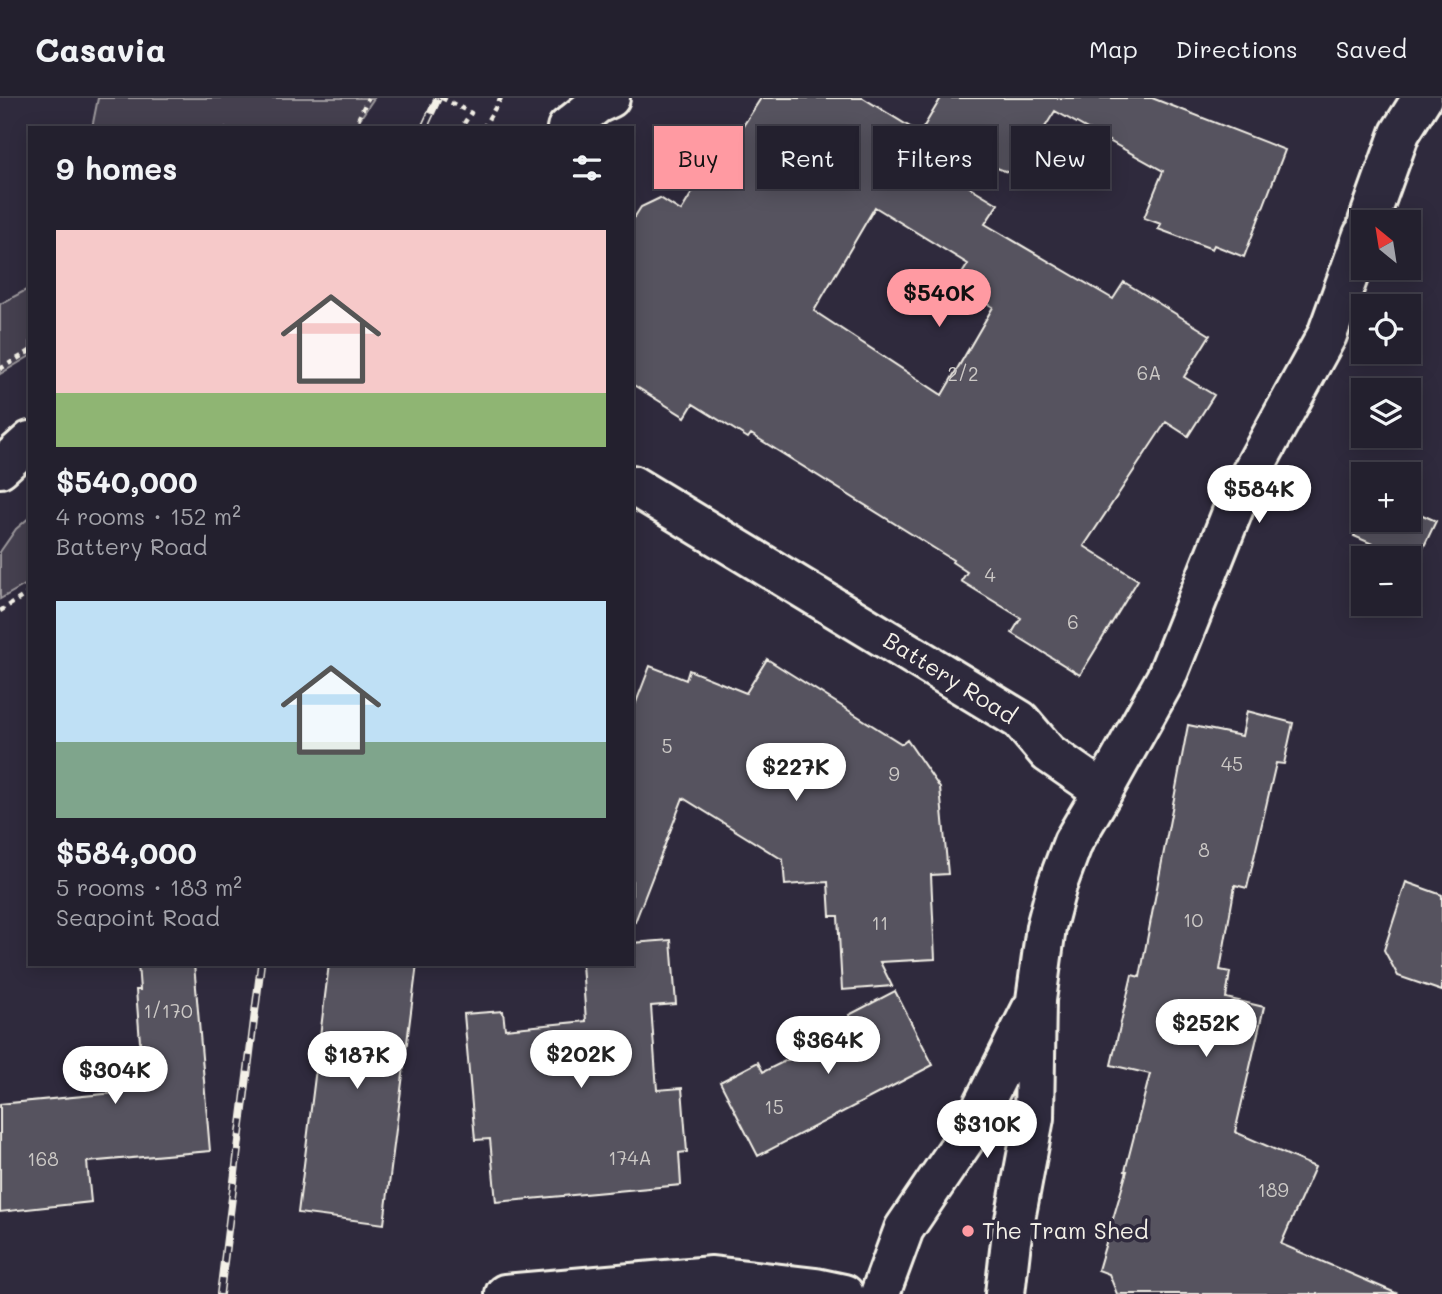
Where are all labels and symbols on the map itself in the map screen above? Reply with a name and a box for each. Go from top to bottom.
north arrow [1351,210,1421,280]
pin: $540K [890,270,988,329]
house number: 6A [1137,360,1161,385]
house number: 2/2 [947,361,979,386]
pin: $584K [1210,466,1308,525]
house number: 4 [984,562,996,587]
house number: 6 [1067,609,1079,634]
street label: Battery Road [878,624,1023,730]
house number: 5 [661,733,673,758]
pin: $227K [747,744,845,803]
house number: 45 [1221,751,1243,776]
house number: 9 [888,761,900,786]
house number: 8 [1198,837,1210,862]
house number: 10 [1183,907,1203,932]
house number: 11 [872,910,889,935]
house number: 1/170 [143,998,193,1023]
pin: $252K [1157,1000,1255,1059]
pin: $364K [779,1016,877,1076]
pin: $202K [532,1030,630,1090]
pin: $187K [308,1032,406,1091]
pin: $304K [66,1046,164,1106]
house number: 15 [764,1094,784,1119]
pin: $310K [938,1100,1036,1160]
house number: 174A [608,1145,652,1170]
house number: 168 [27,1146,59,1171]
house number: 189 [1257,1177,1289,1202]
place label: The Tram Shed [982,1215,1149,1245]
marker: The Tram Shed [960,1223,976,1239]

